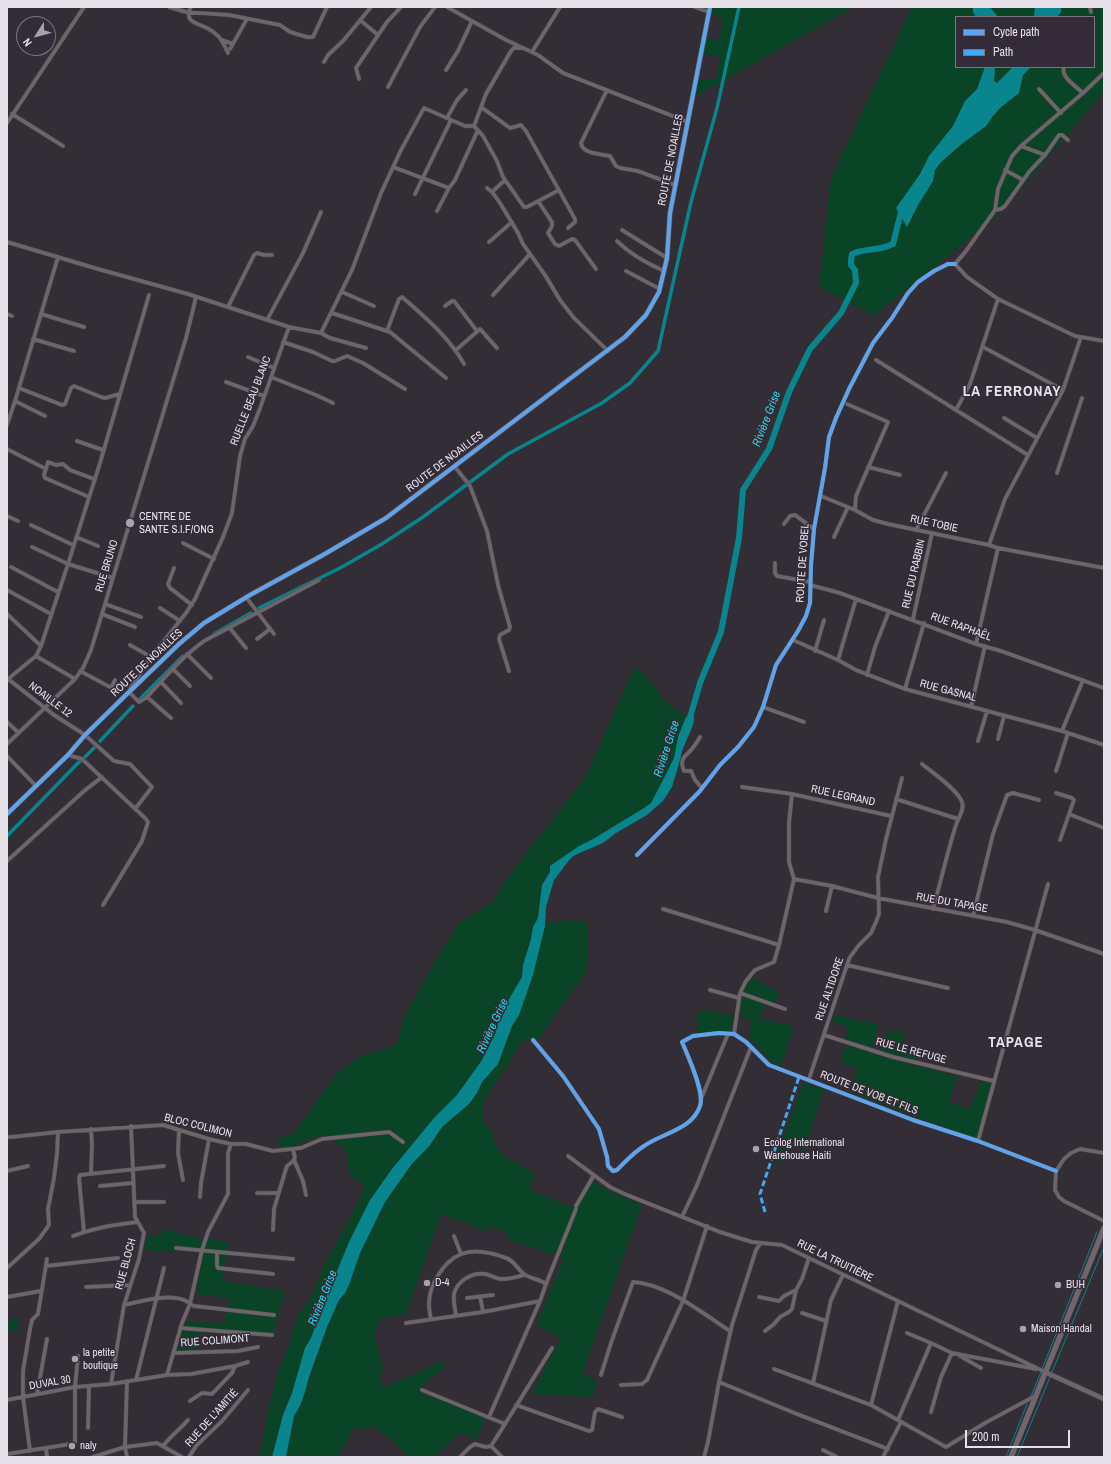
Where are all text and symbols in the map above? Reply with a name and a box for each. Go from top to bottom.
north arrow [16,16,56,56]
legend [955,16,1095,68]
text: Cycle path [993,24,1040,40]
text: N [20,36,35,49]
text: Path [993,44,1013,60]
street label: ROUTE DE NOAILLES [656,113,686,207]
street label: RUELLE BEAU BLANC [228,354,274,448]
district label: LA FERRONAY [963,383,1061,401]
water label: Rivière Grise [750,389,784,449]
street label: ROUTE DE NOAILLES [404,429,486,495]
place label: CENTRE DE SANTE S.I.F/ONG [139,510,214,536]
street label: RUE TOBIE [909,513,959,535]
marker: CENTRE DE SANTE S.I.F/ONG [124,517,136,529]
street label: ROUTE DE VOBEL [794,523,812,603]
street label: RUE BRUNO [93,538,121,594]
street label: RUE DU RABBIN [900,538,928,610]
street label: RUE RAPHAËL [929,610,993,644]
street label: ROUTE DE NOAILLES [108,626,186,700]
street label: RUE GASNAL [918,677,978,705]
street label: NOAILLE 12 [26,679,74,721]
water label: Rivière Grise [651,719,683,779]
street label: RUE LEGRAND [810,783,876,809]
street label: RUE DU TAPAGE [915,890,989,916]
street label: RUE ALTIDORE [813,956,847,1022]
water label: Rivière Grise [474,996,512,1056]
district label: TAPAGE [988,1034,1044,1052]
street label: RUE LE REFUGE [874,1035,948,1067]
street label: ROUTE DE VOB ET FILS [818,1068,920,1118]
street label: BLOC COLIMON [163,1111,233,1141]
place label: Ecolog International Warehouse Haiti [764,1136,844,1162]
marker: Ecolog International Warehouse Haiti [751,1144,761,1154]
street label: RUE BLOCH [113,1237,139,1291]
street label: RUE LA TRUITIÈRE [795,1237,875,1285]
water label: Rivière Grise [305,1268,341,1328]
place label: D-4 [435,1276,450,1290]
marker: D-4 [422,1278,432,1288]
place label: BUH [1066,1278,1085,1292]
marker: BUH [1053,1280,1063,1290]
place label: Maison Handal [1031,1322,1092,1336]
marker: Maison Handal [1018,1324,1028,1334]
street label: RUE COLIMONT [180,1332,250,1350]
place label: la petite boutique [83,1346,118,1372]
marker: la petite boutique [70,1354,80,1364]
street label: DUVAL 30 [28,1373,72,1393]
street label: RUE DE L'AMITIÉ [183,1386,241,1450]
scale bar [967,1422,1072,1448]
text: 200 m [972,1429,999,1445]
place label: naly [80,1439,97,1453]
marker: naly [67,1441,77,1451]

